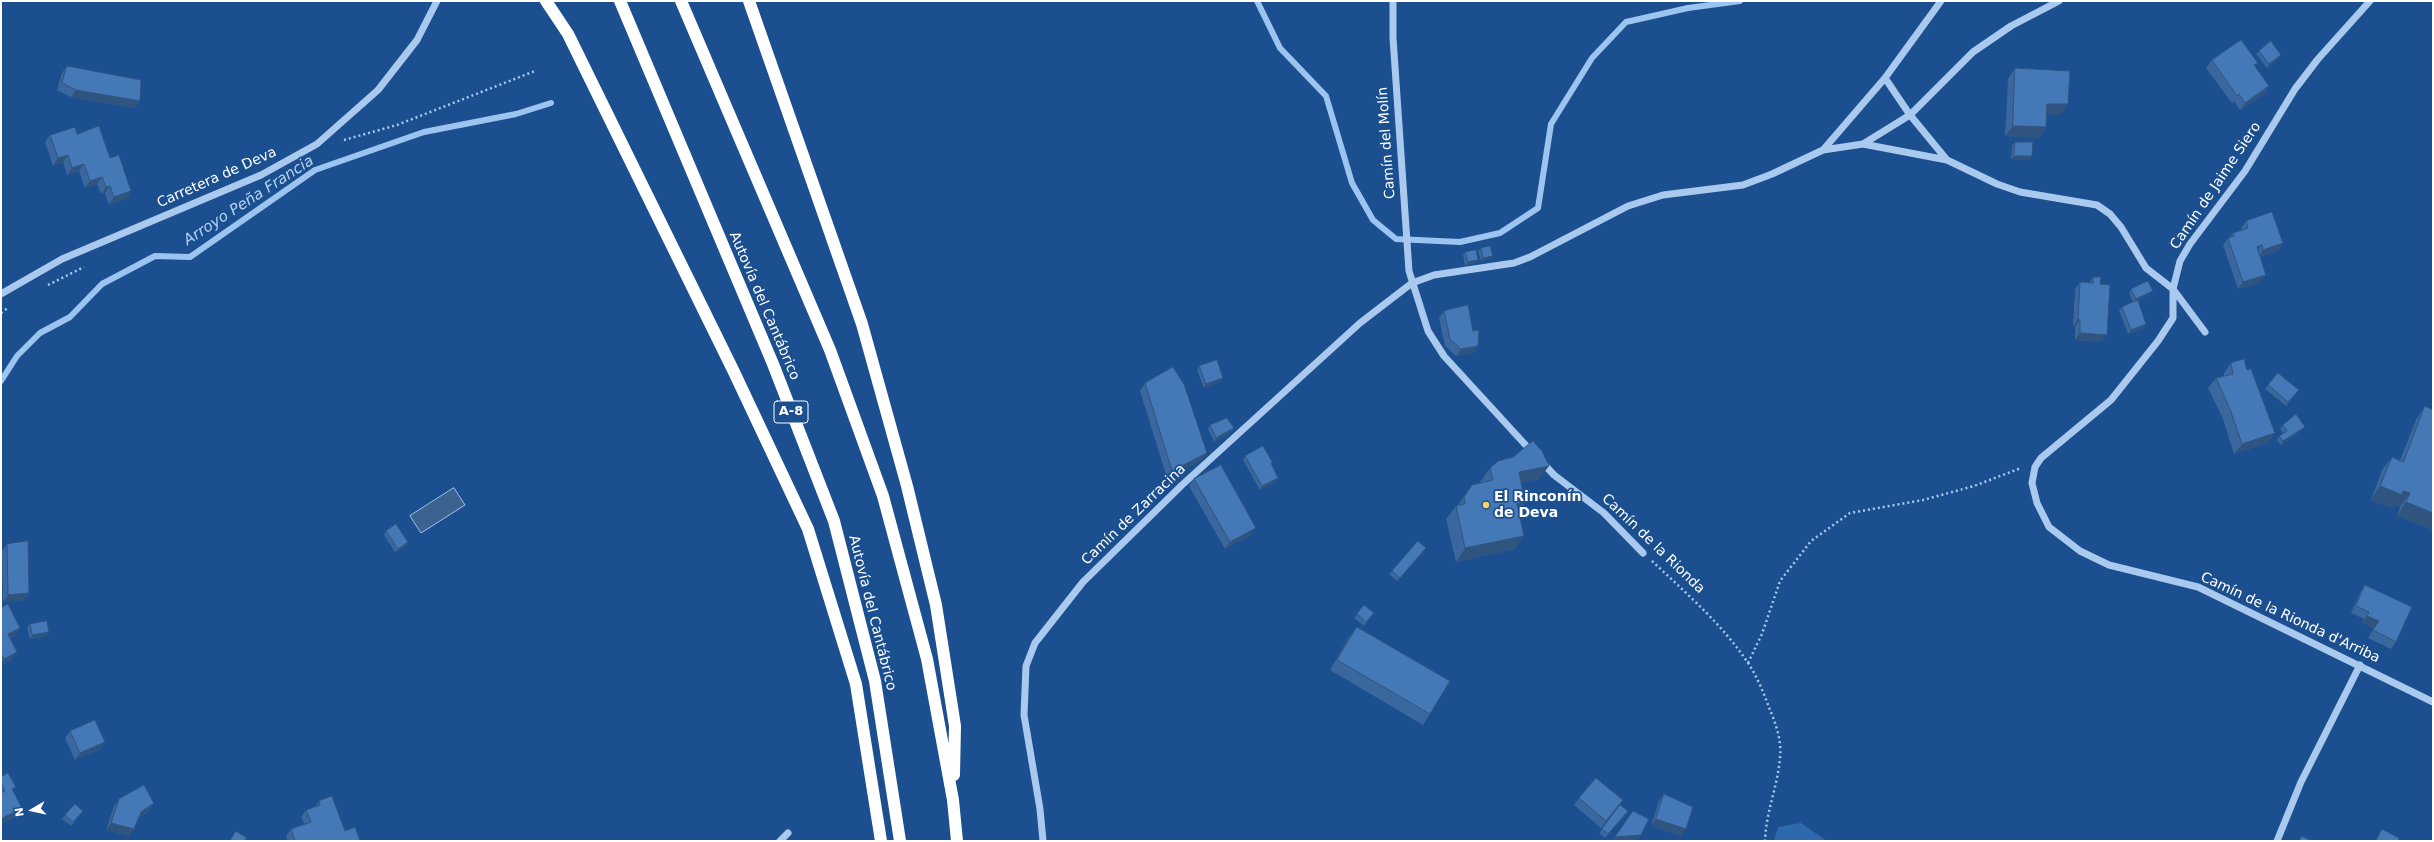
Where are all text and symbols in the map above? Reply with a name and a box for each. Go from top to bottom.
street label: Camín del Molín [1375,86,1399,200]
street label: Camín de Jaime Siero [2167,119,2265,253]
street label: Carretera de Deva [155,144,279,212]
water label: Arroyo Peña Francia [181,152,317,250]
street label: Autovía del Cantábrico [725,229,803,383]
road number: A-8 [774,401,808,423]
street label: Camín de Zarracina [1078,461,1190,569]
place label: El Rinconín de Deva [1494,489,1581,522]
street label: Camín de la Rionda [1598,491,1708,597]
marker: El Rinconín de Deva [1481,500,1491,510]
street label: Autovía del Cantábrico [845,534,899,692]
street label: Camín de la Rionda d'Arriba [2198,569,2382,667]
north arrow [12,790,52,830]
text: N [13,806,27,818]

